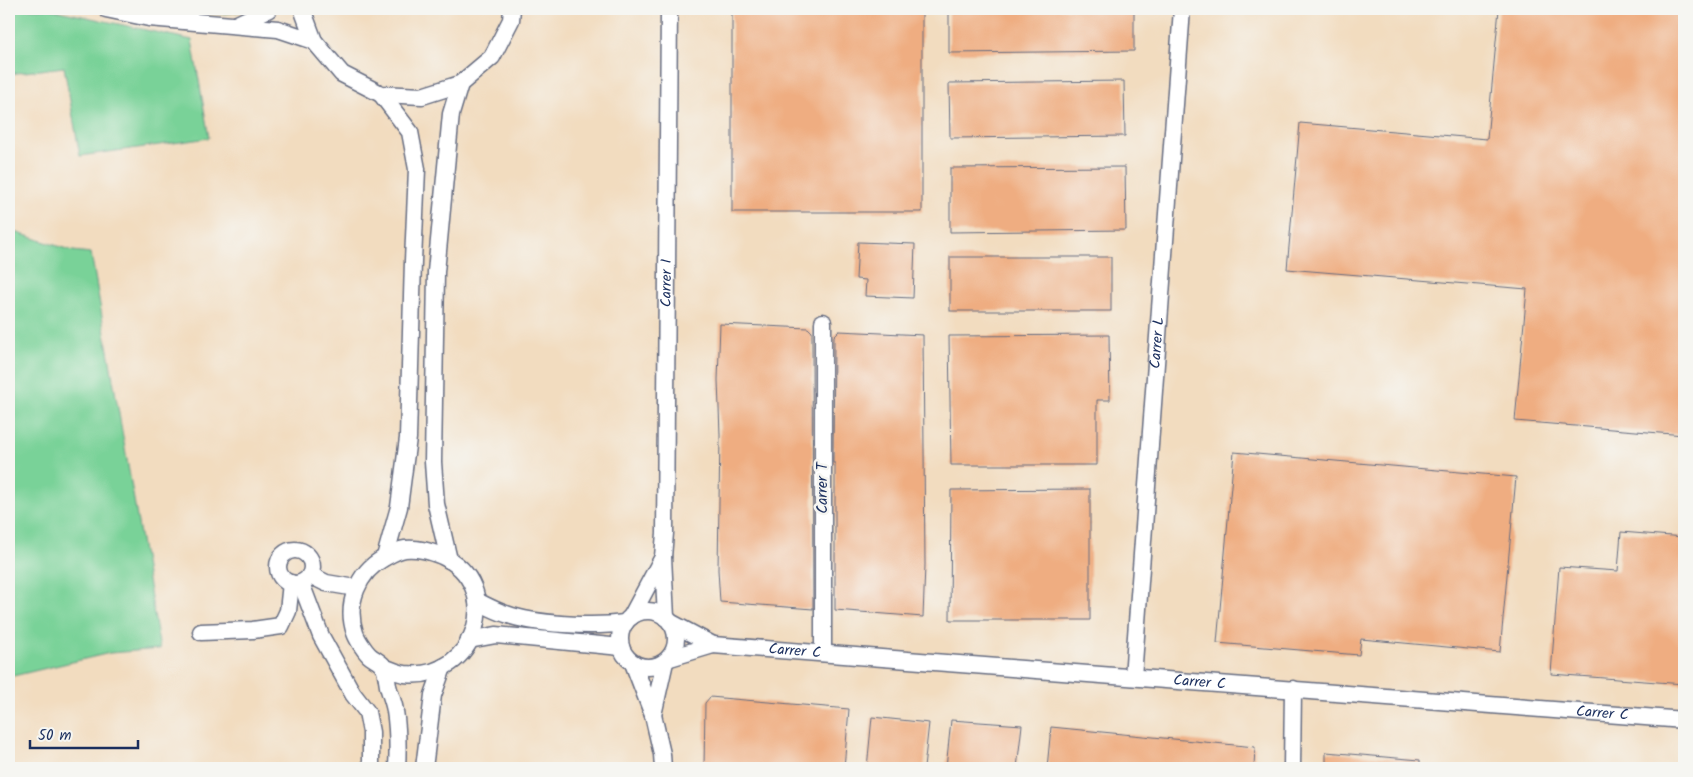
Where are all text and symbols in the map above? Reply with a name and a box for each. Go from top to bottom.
street label: Carrer I [655,258,679,307]
street label: Carrer L [1144,316,1171,370]
street label: Carrer T [811,460,835,514]
street label: Carrer C [768,637,822,665]
street label: Carrer C [1172,669,1227,697]
street label: Carrer C [1575,700,1630,728]
scale bar [30,717,138,749]
text: 50 m [38,724,72,748]

